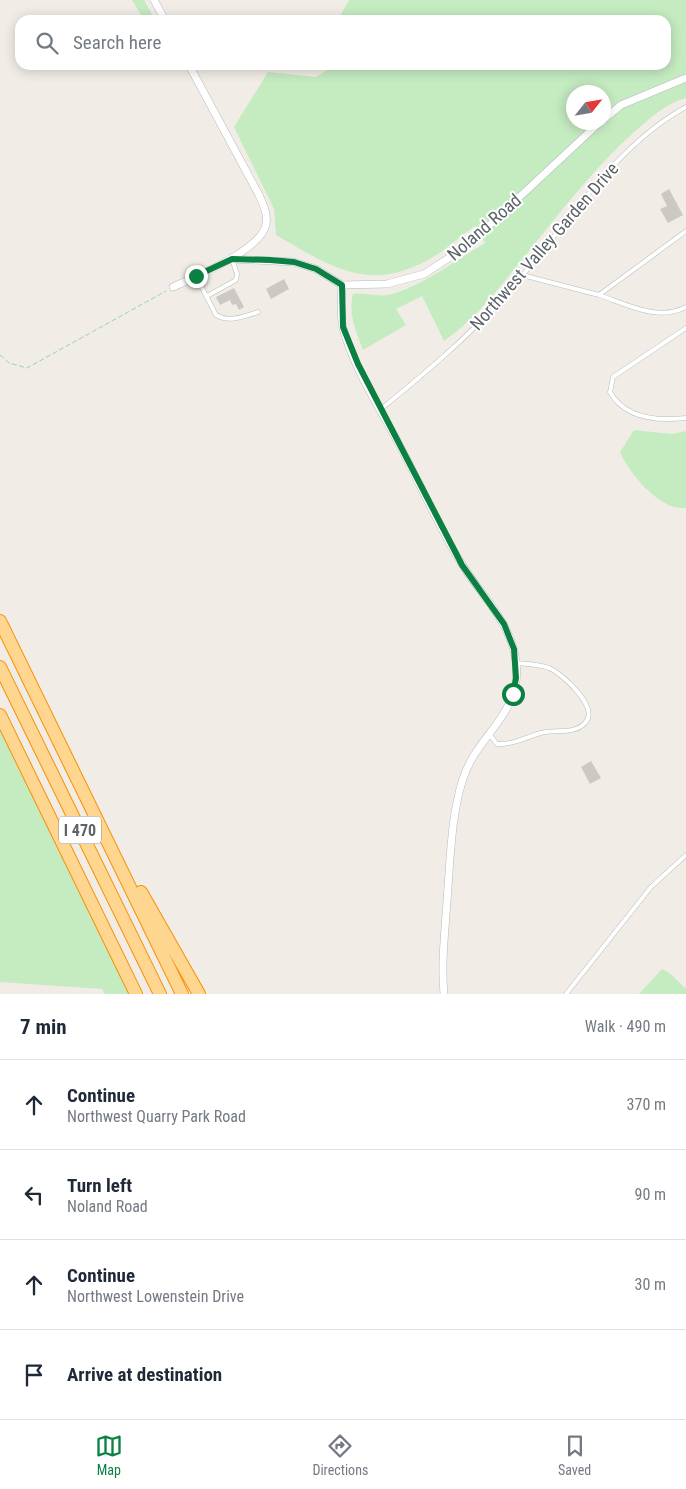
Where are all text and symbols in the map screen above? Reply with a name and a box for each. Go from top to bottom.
search box [15,15,671,70]
icon: search [33,29,61,57]
text: Search here [73,31,161,54]
north arrow [566,85,611,130]
street label: Northwest Valley Garden Drive [465,158,623,334]
street label: Noland Road [443,189,525,265]
route end [185,265,208,288]
route start [502,683,525,706]
road number: I 470 [59,816,101,844]
text: 7 min [20,1015,67,1039]
text: Walk · 490 m [585,1017,666,1036]
text: Continue [67,1084,135,1107]
icon: ahead [20,1091,48,1119]
text: 370 m [627,1095,666,1114]
text: Northwest Quarry Park Road [67,1107,246,1126]
text: Turn left [67,1174,132,1197]
icon: left [20,1181,48,1209]
text: 90 m [634,1185,666,1204]
text: Noland Road [67,1197,148,1216]
text: Continue [67,1264,135,1287]
icon: ahead [20,1271,48,1299]
text: 30 m [634,1275,666,1294]
text: Northwest Lowenstein Drive [67,1287,244,1306]
icon: arrive [20,1361,48,1389]
text: Arrive at destination [67,1363,222,1386]
tab: Map [95,1432,123,1478]
tab: Directions [312,1432,368,1478]
tab: Saved [558,1432,591,1478]

